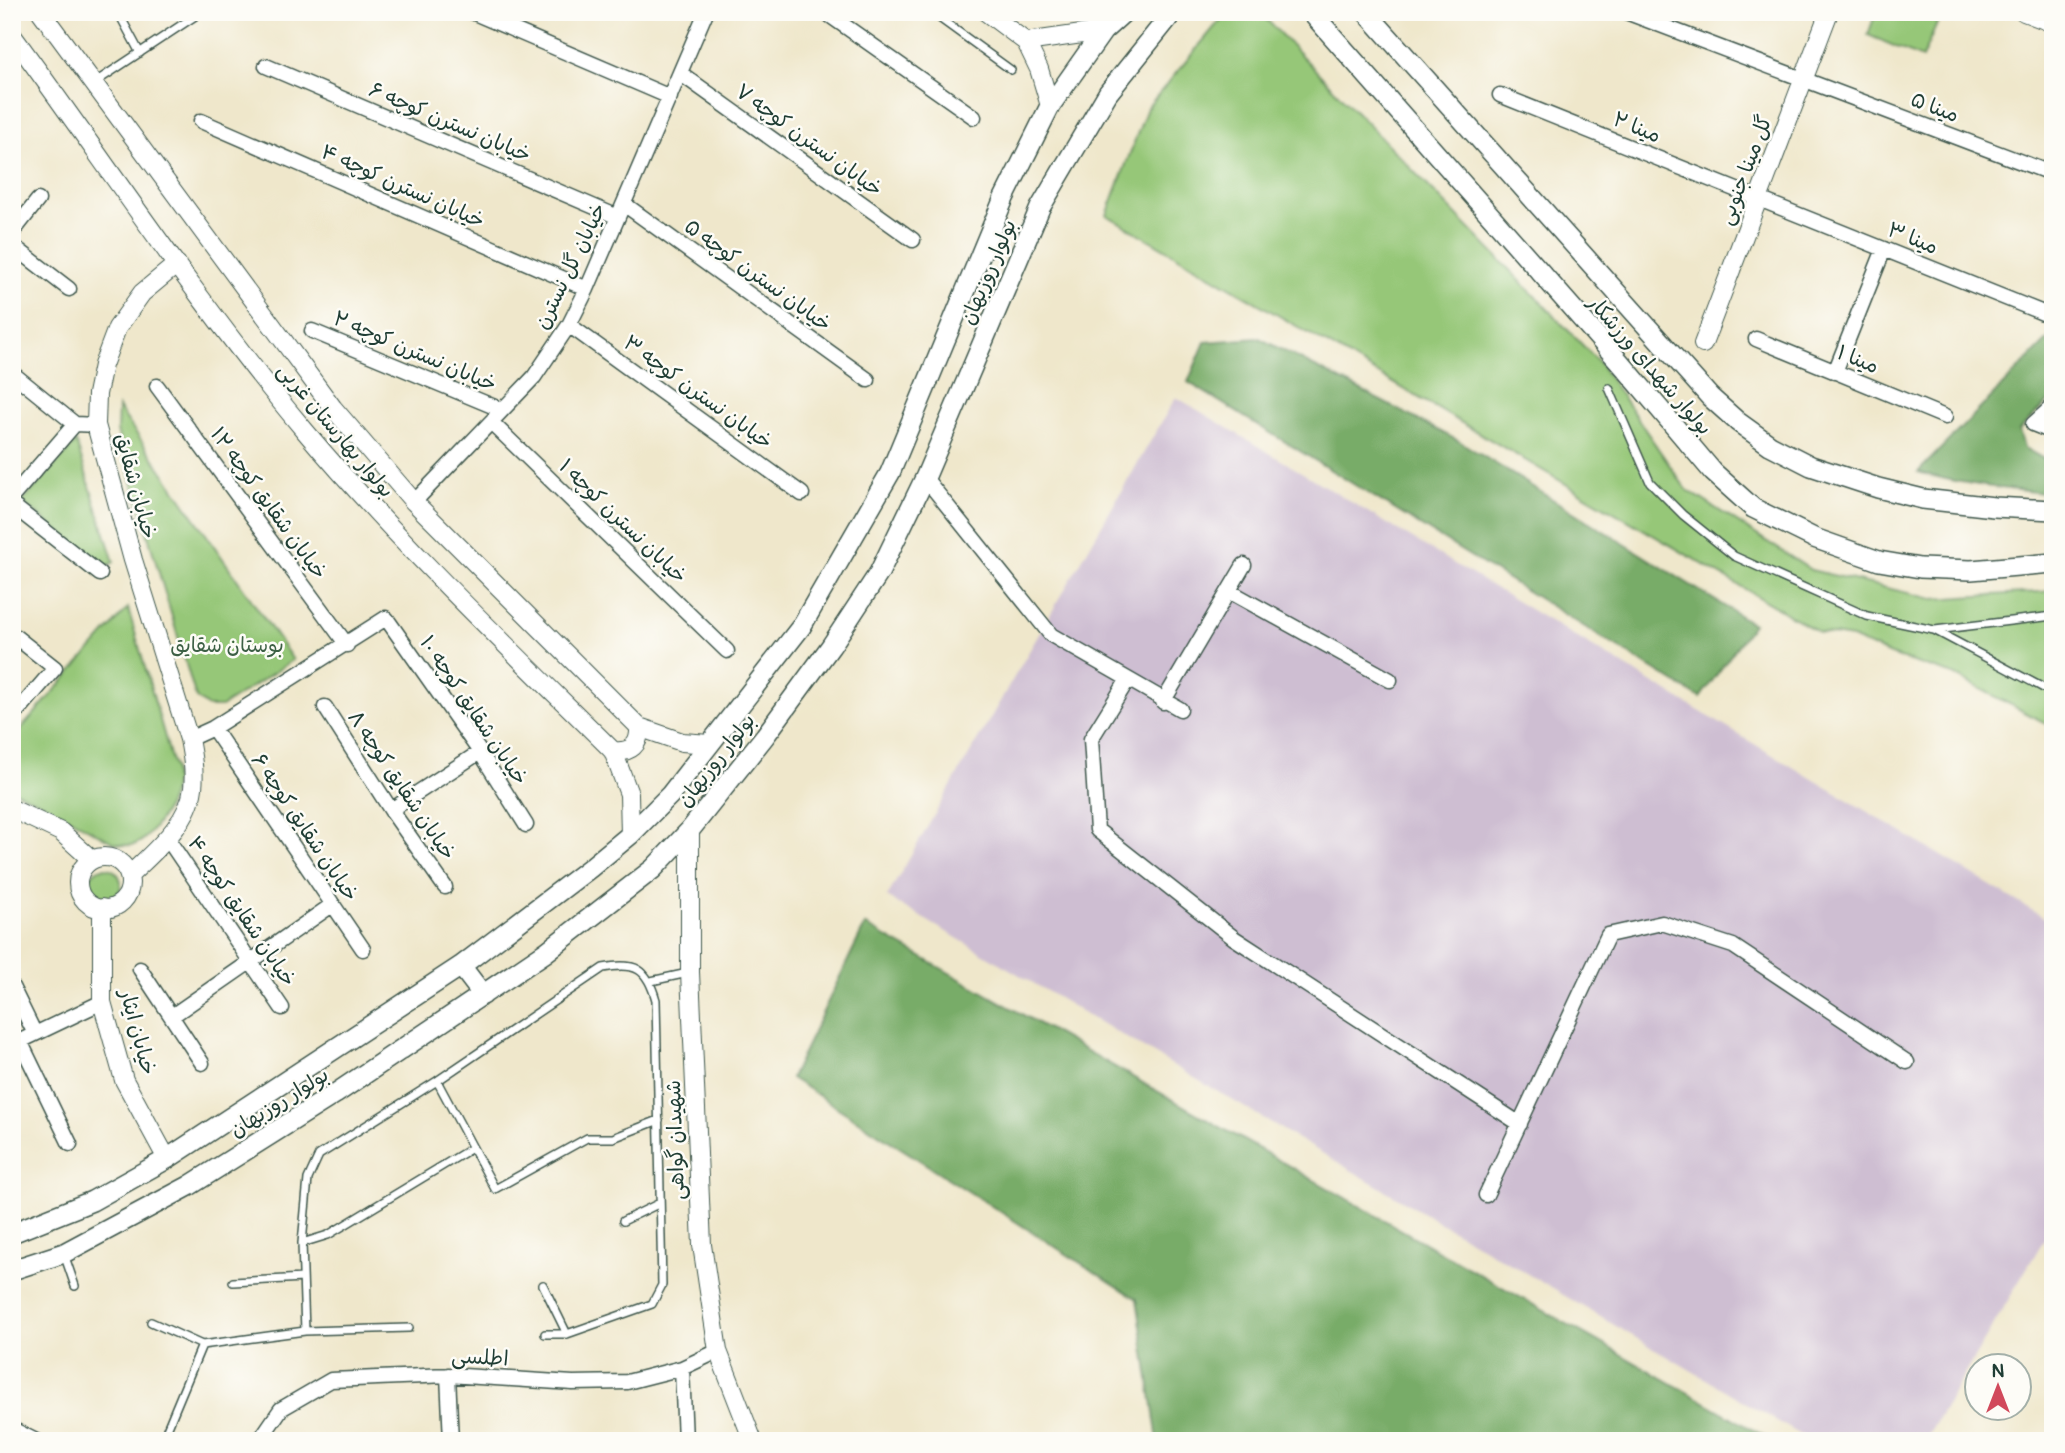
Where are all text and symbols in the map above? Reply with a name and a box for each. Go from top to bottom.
street label: خیابان نسترن کوچه ۶ [365,76,535,169]
street label: خیابان نسترن کوچه ۷ [730,78,888,203]
street label: مینا ۵ [1907,86,1963,129]
street label: مینا ۲ [1609,106,1665,149]
street label: گل مینا جنوبی [1712,112,1779,229]
street label: خیابان نسترن کوچه ۴ [317,138,489,235]
street label: خیابان گل نسترن [528,199,613,334]
street label: خیابان نسترن کوچه ۵ [679,213,836,338]
street label: بولوار روزبهان [954,215,1023,329]
street label: مینا ۳ [1883,216,1942,261]
street label: بولوار شهدای ورزشکار [1581,289,1718,441]
street label: خیابان نسترن کوچه ۲ [329,305,501,398]
street label: خیابان نسترن کوچه ۳ [618,329,778,456]
street label: مینا ۱ [1833,339,1883,380]
street label: بولوار بهارستان غربی [271,357,400,503]
street label: خیابان شقایق کوچه ۱۲ [204,422,333,585]
street label: خیابان شقایق [108,430,163,542]
street label: خیابان نسترن کوچه ۱ [553,453,693,589]
street label: خیابان شقایق کوچه ۱۰ [414,630,534,790]
park label: بوستان شقایق [170,632,284,659]
street label: خیابان شقایق کوچه ۸ [342,705,462,865]
street label: بولوار روزبهان [671,708,762,813]
street label: خیابان شقایق کوچه ۶ [245,748,364,906]
street label: خیابان شقایق کوچه ۴ [181,831,302,992]
street label: خیابان ایثار [113,984,162,1078]
street label: بولوار روزبهان [225,1061,334,1144]
street label: شهیدان گواهی [660,1079,691,1201]
street label: اطلسی [451,1343,509,1372]
north arrow [1964,1352,2034,1422]
text: N [1992,1359,2005,1383]

